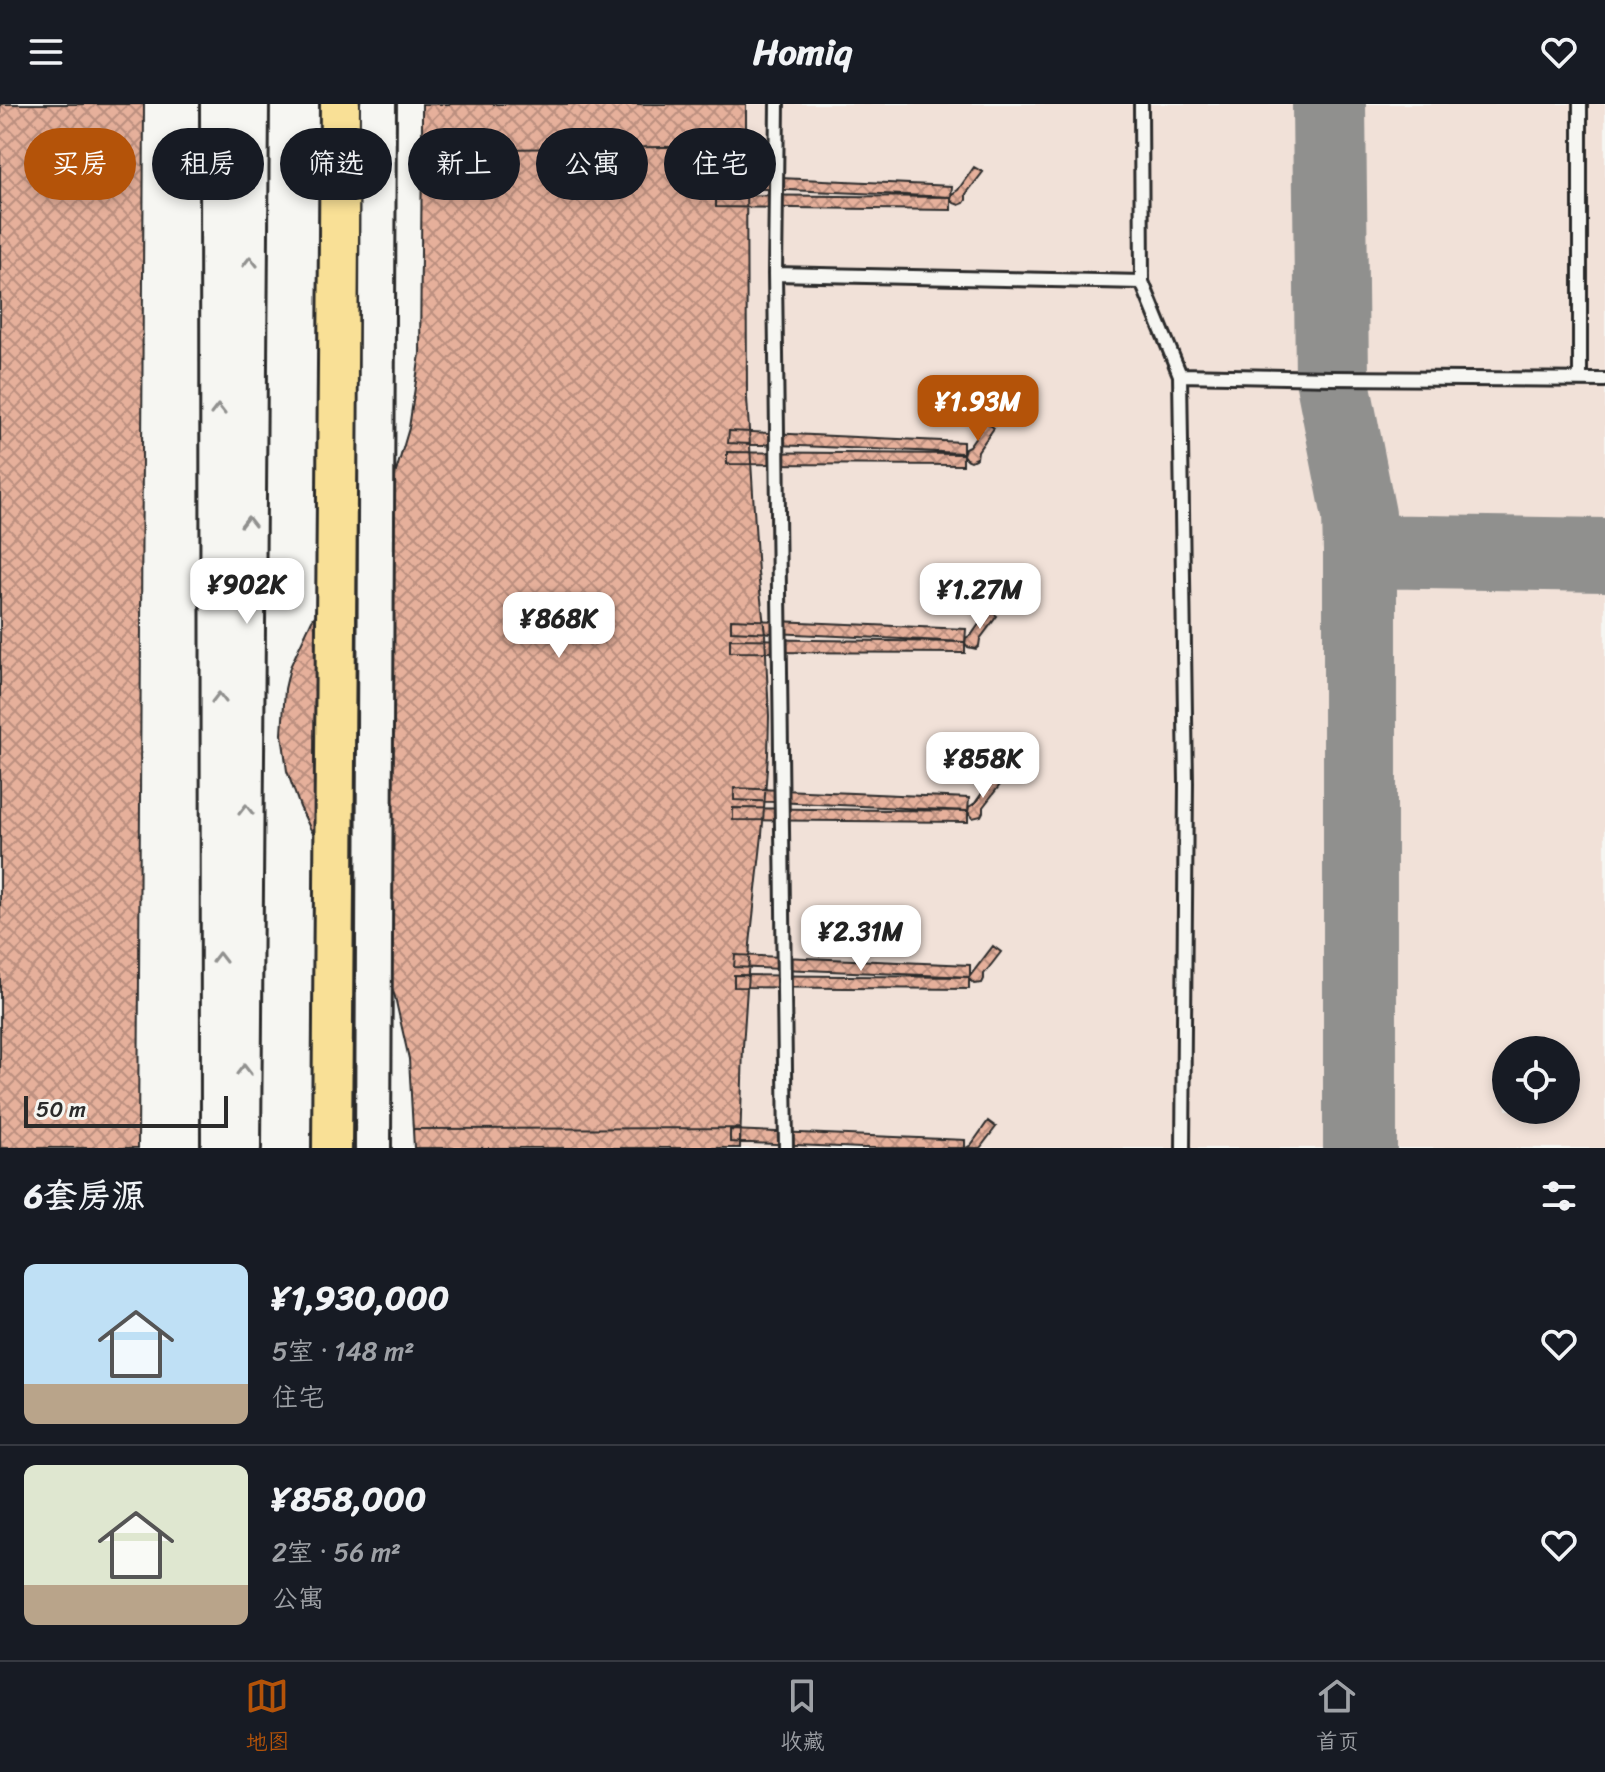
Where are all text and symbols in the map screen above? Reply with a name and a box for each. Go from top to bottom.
text: Homiq [753,20,852,84]
icon: menu [24,30,68,74]
icon: heart [1537,30,1581,74]
chip: 买房 [24,128,136,200]
chip: 租房 [152,128,264,200]
chip: 筛选 [280,128,392,200]
chip: 新上 [408,128,520,200]
chip: 公寓 [536,128,648,200]
chip: 住宅 [664,128,776,200]
one-way arrow [241,255,259,268]
pin: ¥1.93M [913,375,1043,443]
text: ¥1.93M [936,378,1020,424]
one-way arrow [209,403,227,416]
one-way arrow [239,515,257,528]
pin: ¥902K [191,558,303,626]
text: ¥902K [208,561,286,607]
pin: ¥1.27M [915,563,1045,631]
text: ¥1.27M [938,566,1022,612]
pin: ¥868K [503,592,615,660]
text: ¥868K [521,595,597,641]
one-way arrow [210,691,228,704]
pin: ¥858K [927,732,1039,800]
text: ¥858K [944,735,1022,781]
one-way arrow [237,803,255,816]
pin: ¥2.31M [796,905,926,973]
text: ¥2.31M [819,908,903,954]
one-way arrow [210,951,228,964]
map controls [1492,1036,1580,1124]
button: locate [1492,1036,1580,1124]
one-way arrow [235,1063,253,1076]
text: 50 m [36,1090,86,1129]
scale bar [24,1092,228,1128]
text: 6套房源 [24,1166,145,1226]
icon: filters [1537,1174,1581,1218]
text: ¥1,930,000 [272,1268,449,1328]
icon: home [88,1296,184,1392]
icon: heart [1537,1322,1581,1366]
text: 5室 · 148 m² [272,1328,414,1374]
text: 住宅 [272,1374,324,1420]
text: ¥858,000 [272,1469,426,1529]
icon: home [88,1497,184,1593]
icon: heart [1537,1523,1581,1567]
text: 2室 · 56 m² [272,1529,401,1575]
text: 公寓 [272,1575,324,1621]
tab: 地图 [245,1674,290,1761]
tab: 收藏 [780,1674,825,1761]
tab: 首页 [1315,1674,1360,1761]

